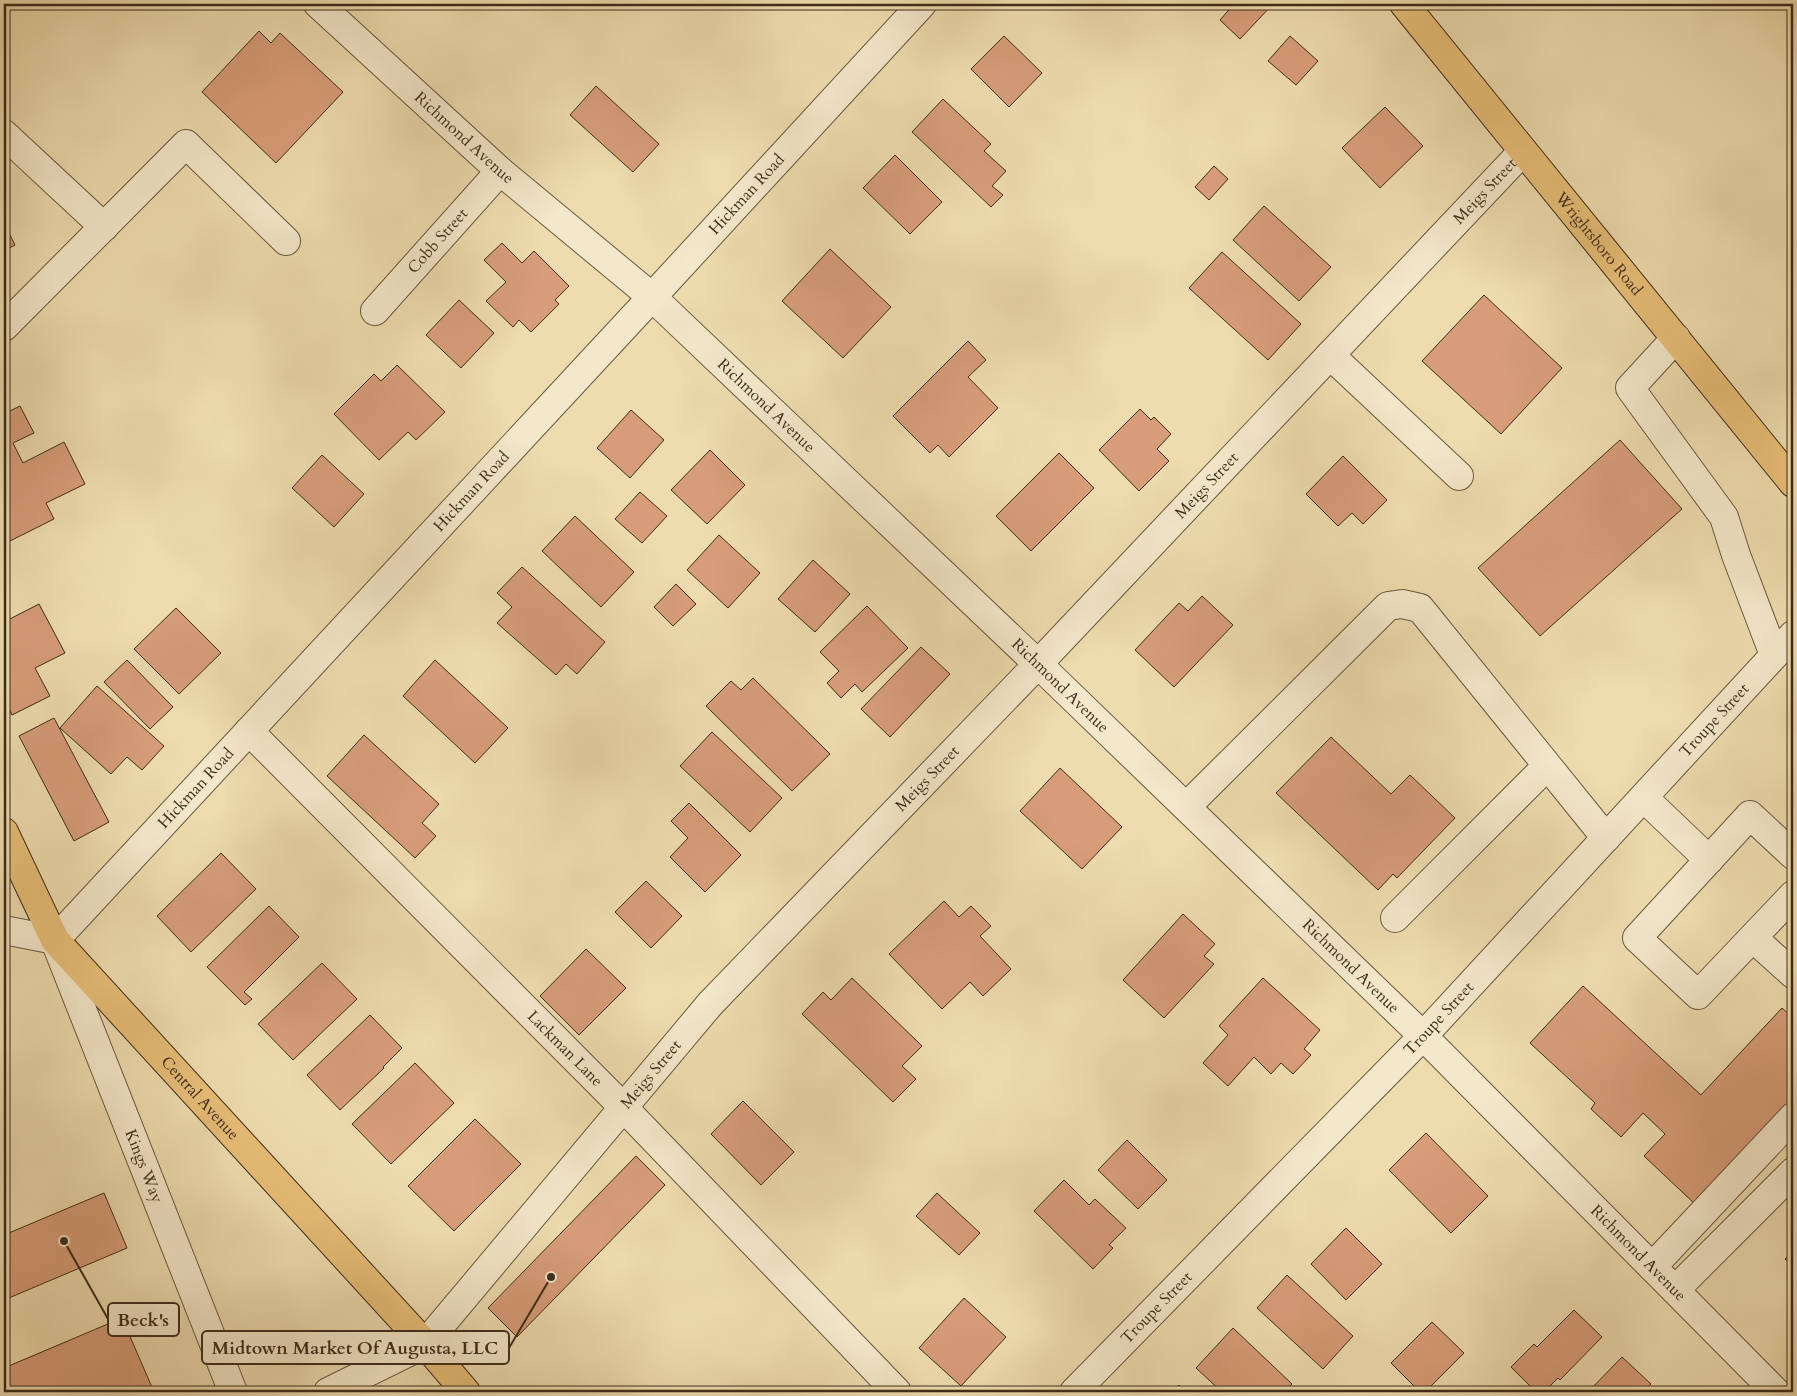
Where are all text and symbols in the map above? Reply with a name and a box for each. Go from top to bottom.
street label: Richmond Avenue [409,87,518,189]
street label: Hickman Road [704,149,790,240]
street label: Meigs Street [1448,153,1522,229]
street label: Wrightsboro Road [1549,187,1648,301]
street label: Cobb Street [402,203,473,278]
street label: Richmond Avenue [712,354,820,458]
street label: Hickman Road [428,446,515,537]
street label: Meigs Street [1170,447,1244,524]
street label: Richmond Avenue [1007,633,1114,738]
street label: Troupe Street [1674,679,1754,762]
street label: Meigs Street [890,741,964,817]
street label: Hickman Road [153,743,239,833]
street label: Richmond Avenue [1297,914,1404,1018]
street label: Troupe Street [1399,977,1479,1060]
street label: Lackman Lane [522,1006,608,1092]
street label: Meigs Street [616,1035,686,1114]
street label: Central Avenue [156,1051,244,1145]
street label: Kings Way [119,1126,168,1207]
street label: Richmond Avenue [1585,1200,1691,1306]
street label: Troupe Street [1116,1267,1197,1349]
callout: Beck's [108,1303,179,1336]
text: Beck's [117,1308,169,1333]
callout: Midtown Market Of Augusta, LLC [202,1331,509,1364]
text: Midtown Market Of Augusta, LLC [212,1336,498,1361]

